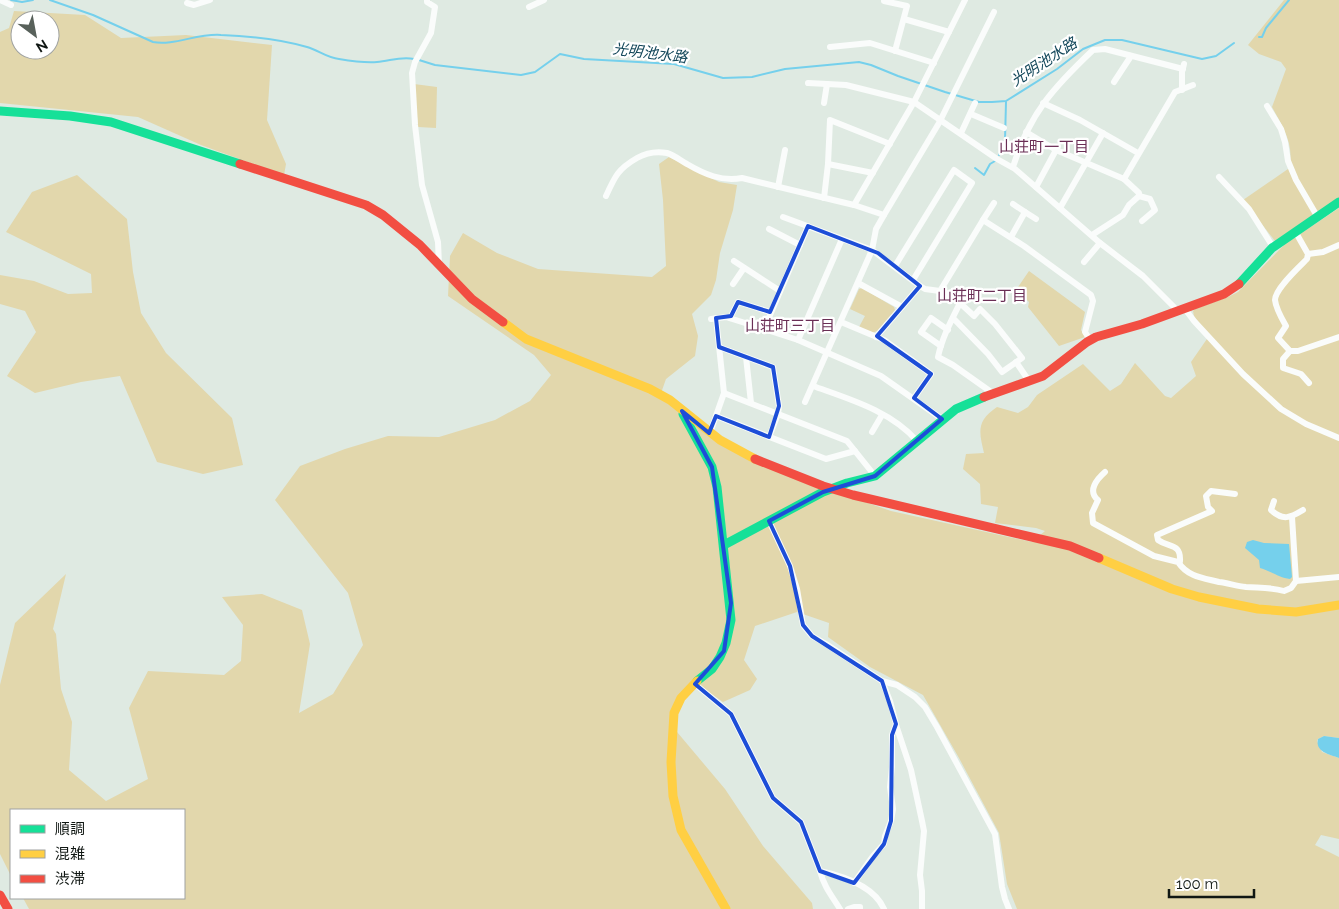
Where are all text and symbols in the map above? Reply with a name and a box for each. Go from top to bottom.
north arrow [10,10,60,60]
water label: 光明池水路 [1008,33,1082,90]
text: N [33,36,51,56]
water label: 光明池水路 [612,39,690,67]
district label: 山荘町一丁目 [999,138,1089,156]
district label: 山荘町二丁目 [937,287,1027,305]
district label: 山荘町三丁目 [745,317,835,335]
legend [10,809,185,899]
text: 順調 [55,820,85,838]
text: 混雑 [55,845,85,863]
scale bar [1169,866,1254,898]
text: 渋滞 [55,870,85,888]
text: 100 m [1176,875,1218,893]

